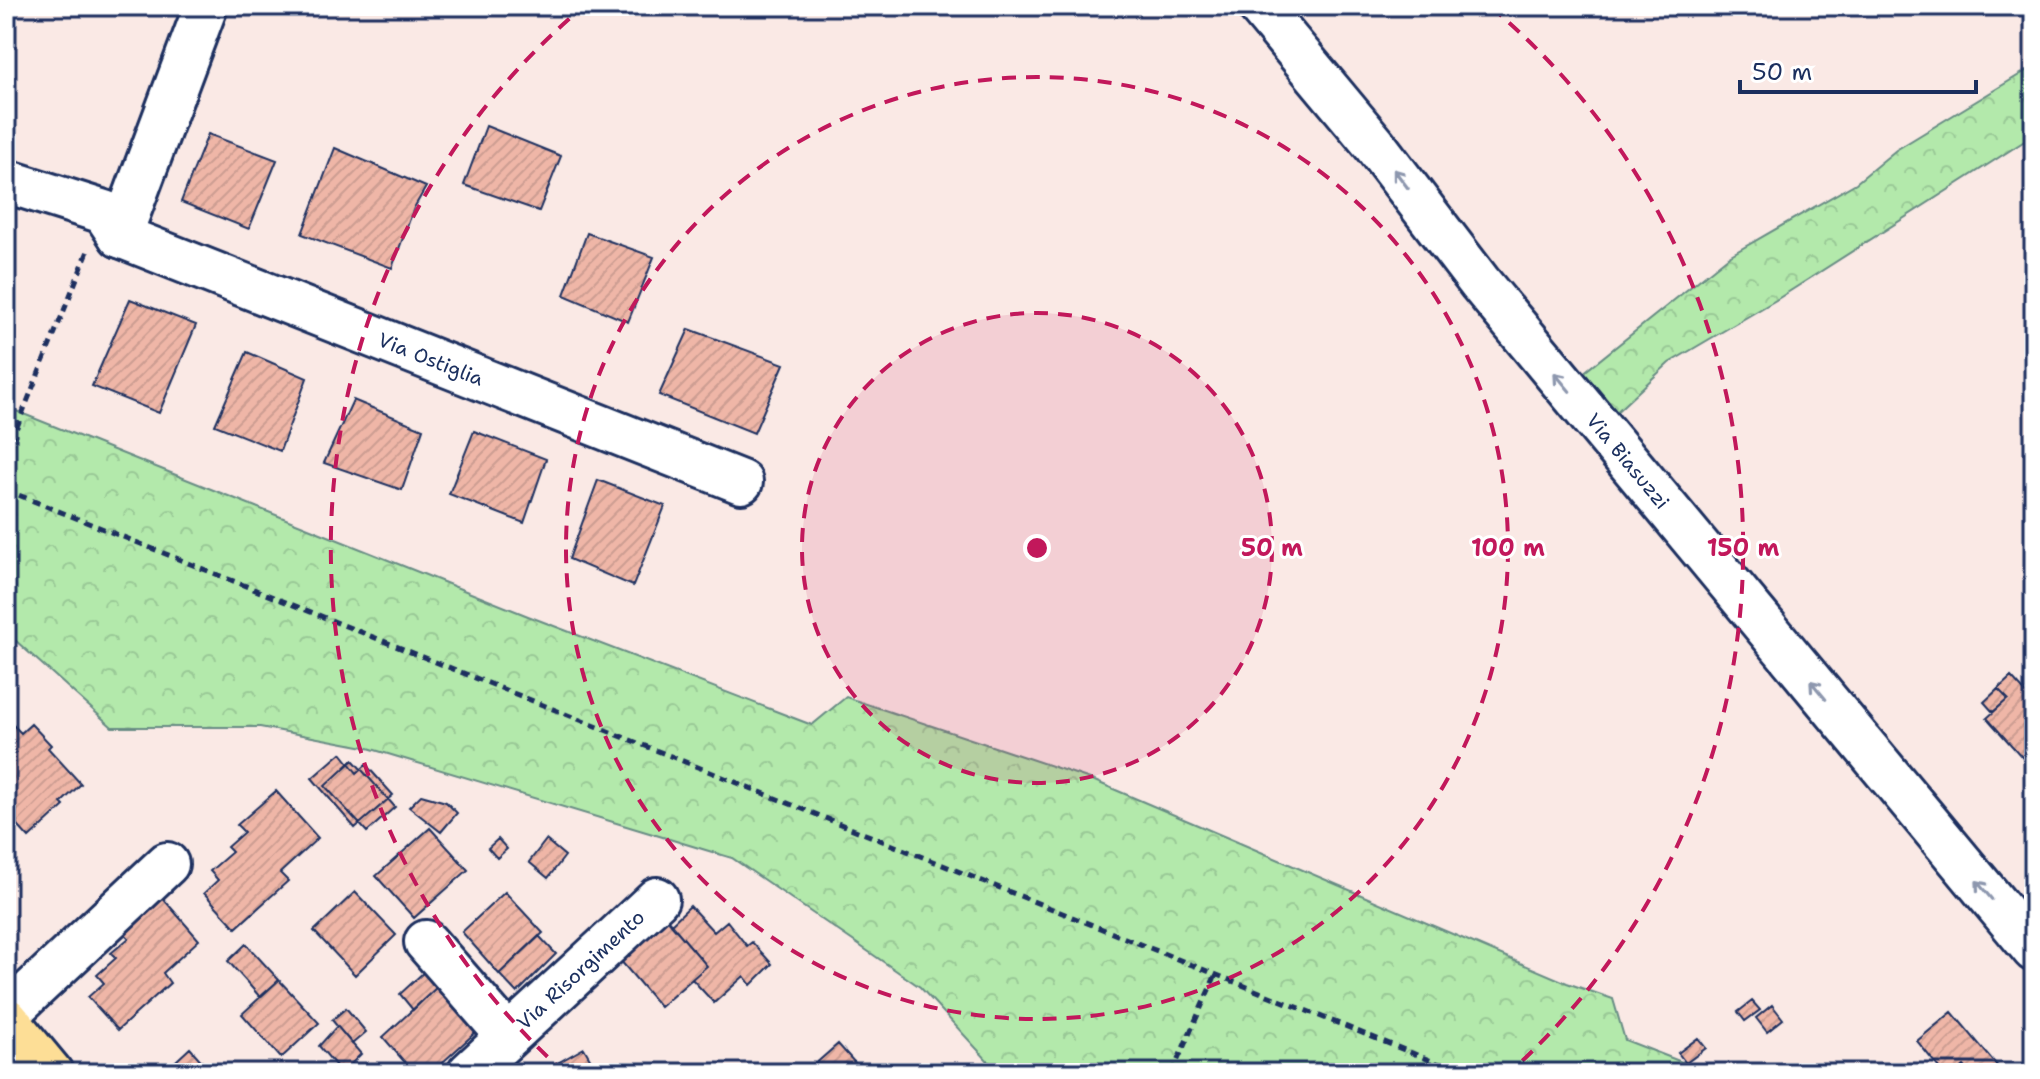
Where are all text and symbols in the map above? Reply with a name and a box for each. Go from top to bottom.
scale bar [1740,44,1976,94]
text: 50 m [1752,56,1812,88]
one-way arrow [1392,169,1409,190]
street label: Via Ostiglia [374,327,488,392]
one-way arrow [1553,372,1571,393]
street label: Via Biasuzzi [1581,408,1675,514]
text: 50 m [1241,532,1303,564]
text: 100 m [1471,532,1545,564]
text: 150 m [1707,532,1779,564]
centre of rings [1023,534,1051,562]
one-way arrow [1809,680,1827,701]
one-way arrow [1975,880,1993,901]
street label: Via Risorgimento [511,904,650,1035]

